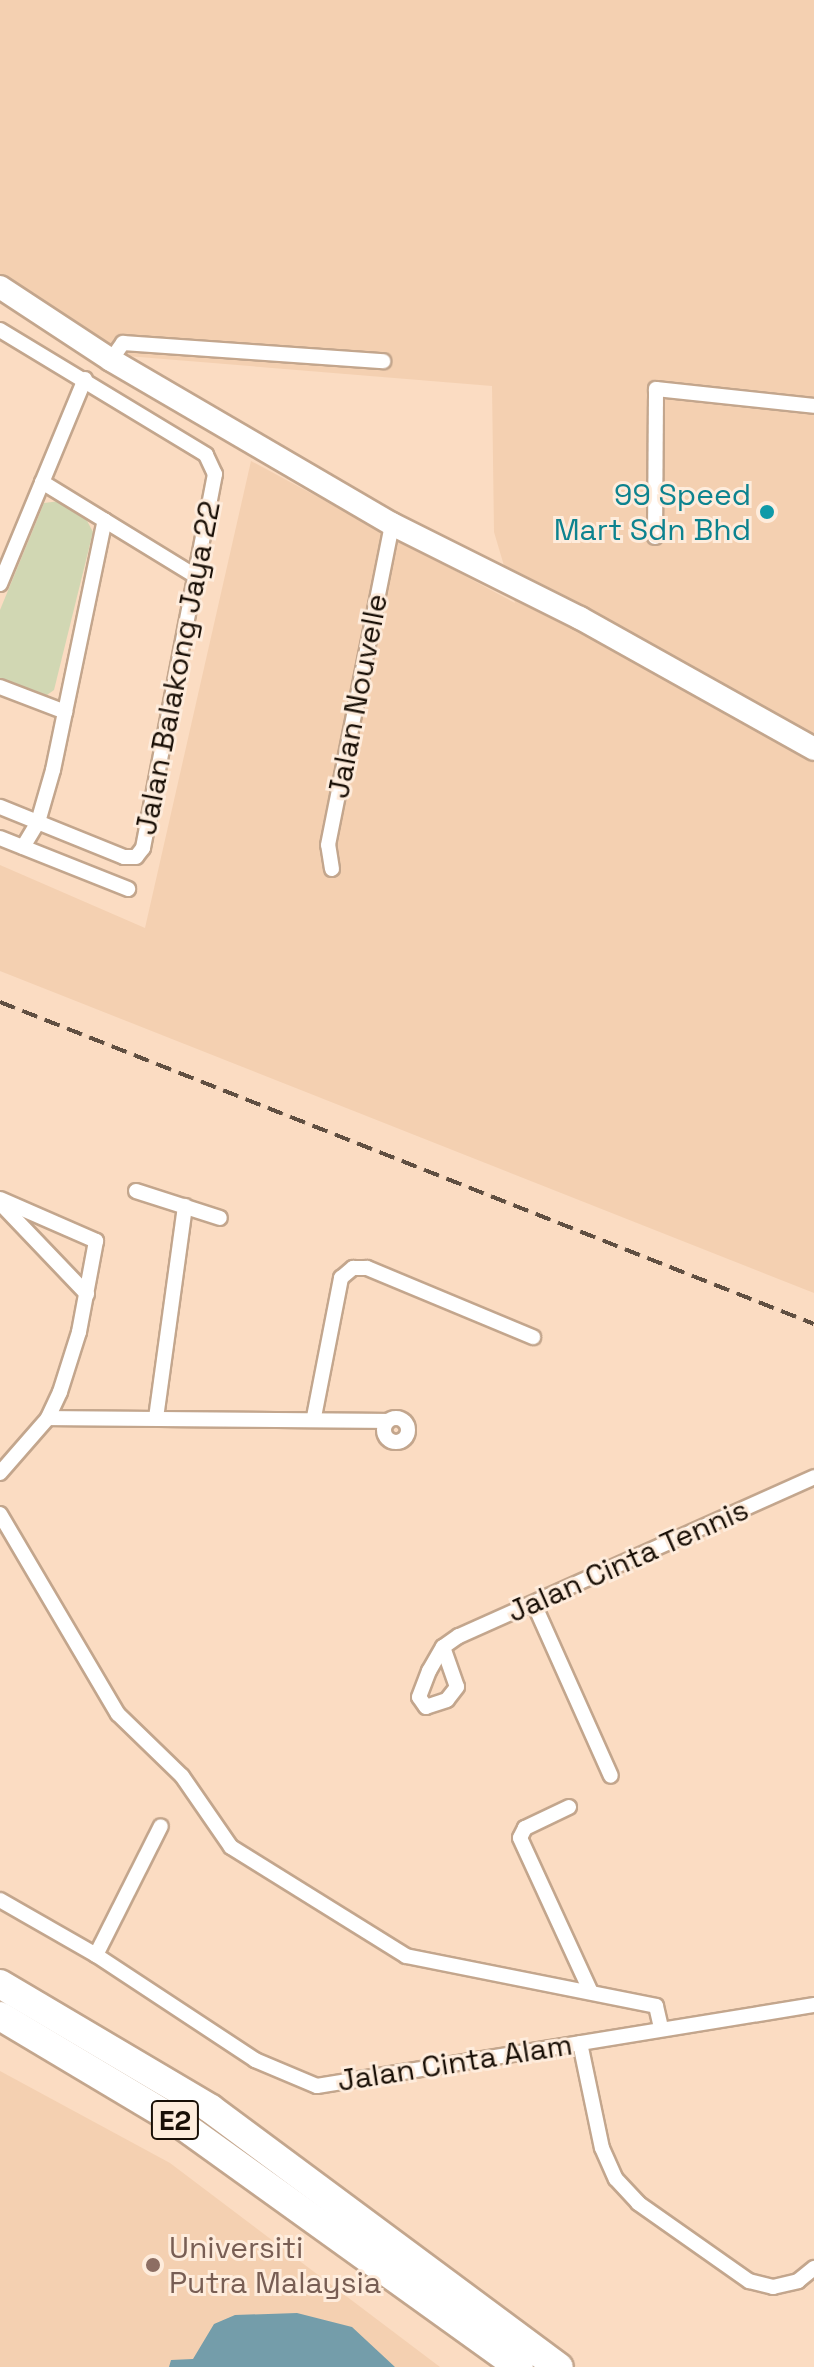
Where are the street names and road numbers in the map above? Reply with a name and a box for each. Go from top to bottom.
street label: Jalan Balakong Jaya 22 [128,498,228,838]
street label: Jalan Nouvelle [321,591,395,801]
street label: Jalan Cinta Tennis [502,1492,754,1630]
street label: Jalan Cinta Alam [335,2027,575,2099]
road number: E2 [149,2096,201,2144]

